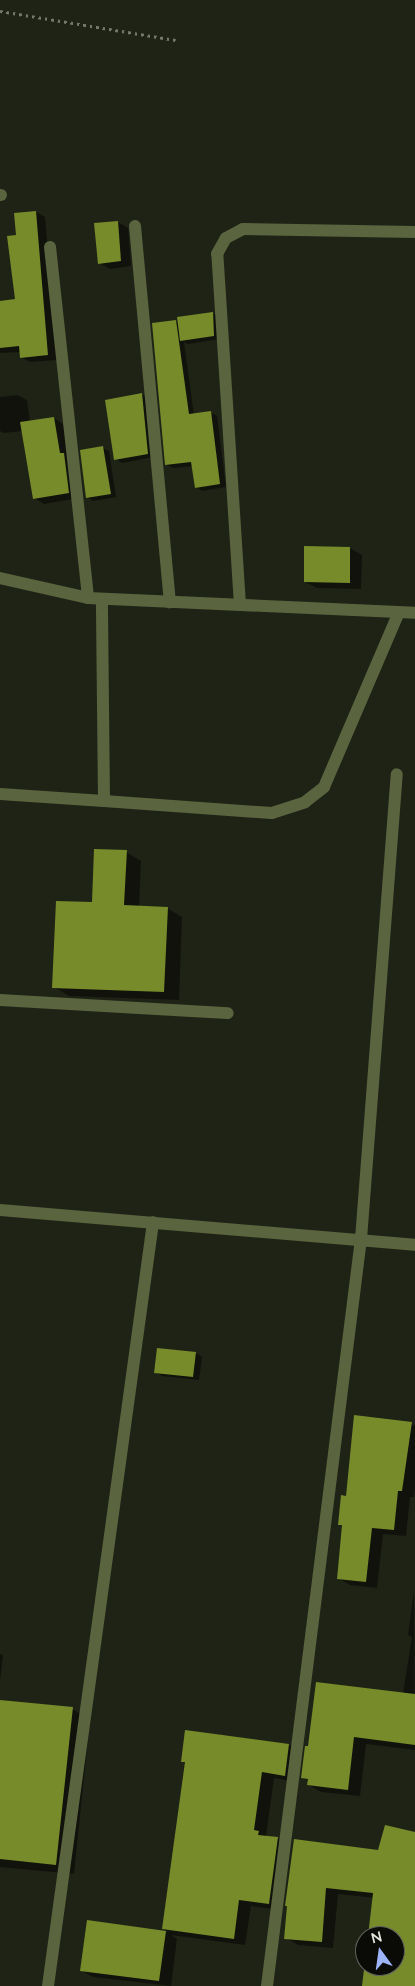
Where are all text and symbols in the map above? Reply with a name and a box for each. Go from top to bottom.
north arrow [355,1926,405,1976]
text: N [369,1927,384,1946]

